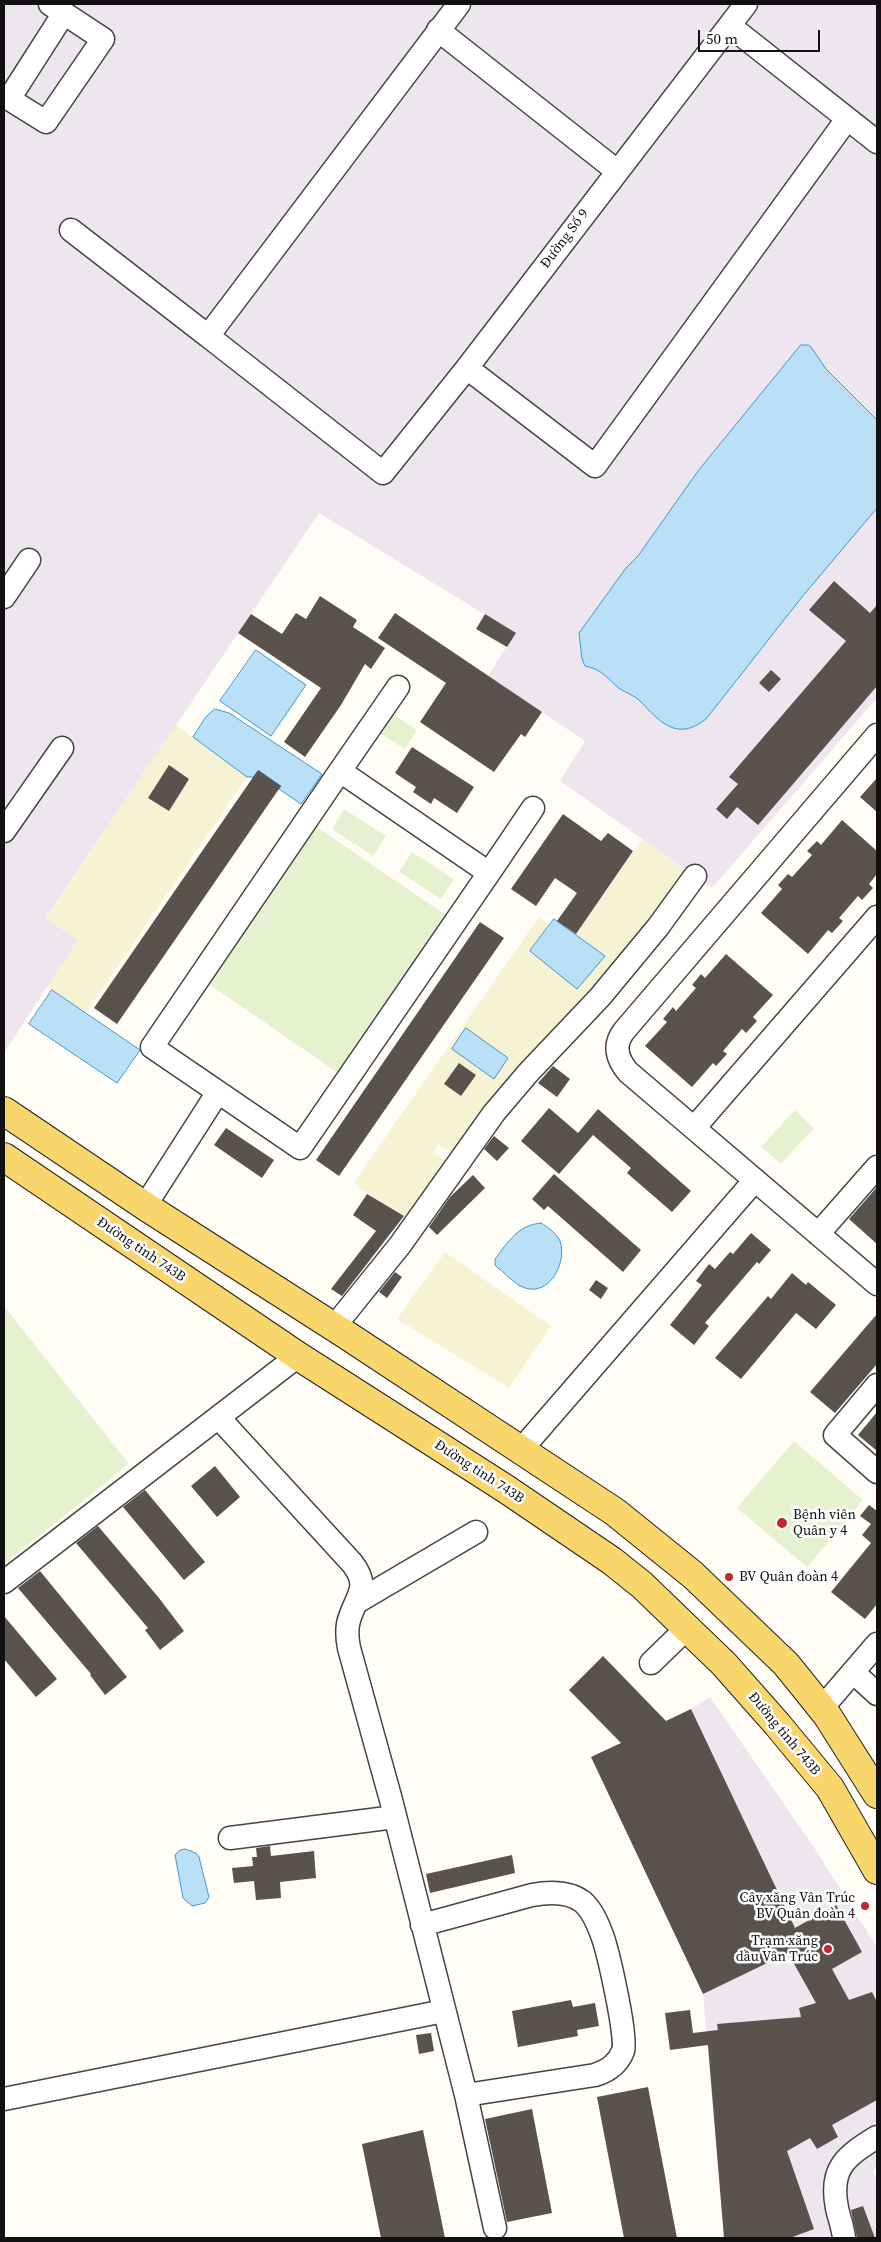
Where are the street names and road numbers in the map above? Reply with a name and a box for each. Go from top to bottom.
street label: Đường Số 9 [537,206,593,272]
street label: Đường tỉnh 743B [93,1214,189,1286]
street label: Đường tỉnh 743B [431,1437,527,1507]
street label: Đường tỉnh 743B [744,1689,824,1779]

